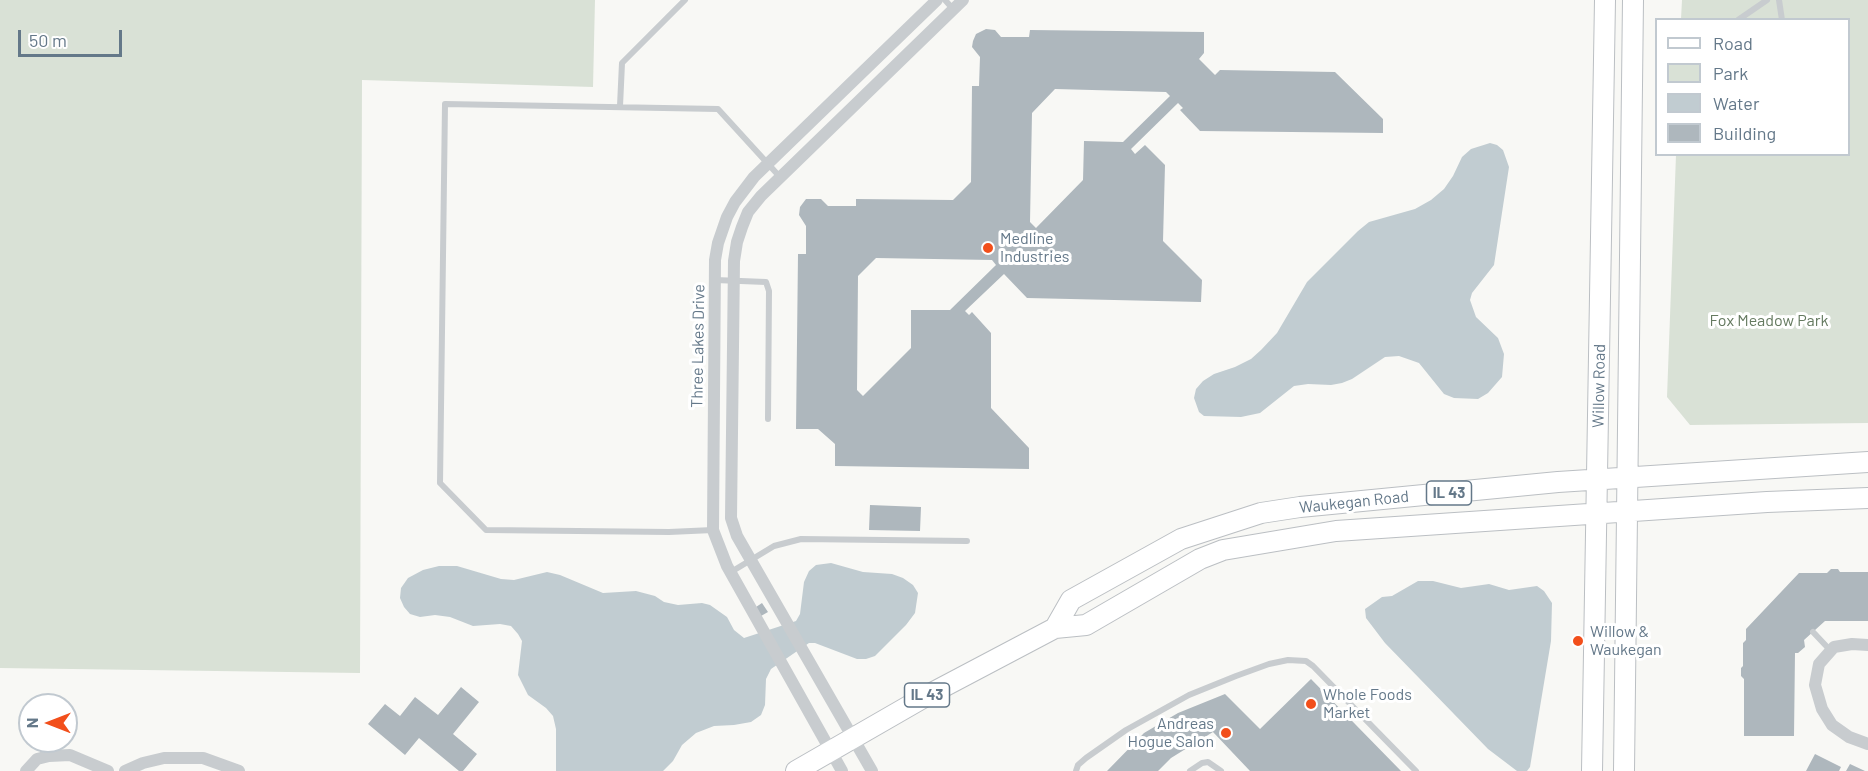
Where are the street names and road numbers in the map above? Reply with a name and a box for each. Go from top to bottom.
street label: Three Lakes Drive [687,284,709,408]
street label: Willow Road [1589,344,1609,428]
road number: IL 43 [1426,481,1472,505]
street label: Waukegan Road [1298,487,1410,517]
road number: IL 43 [904,683,950,707]

